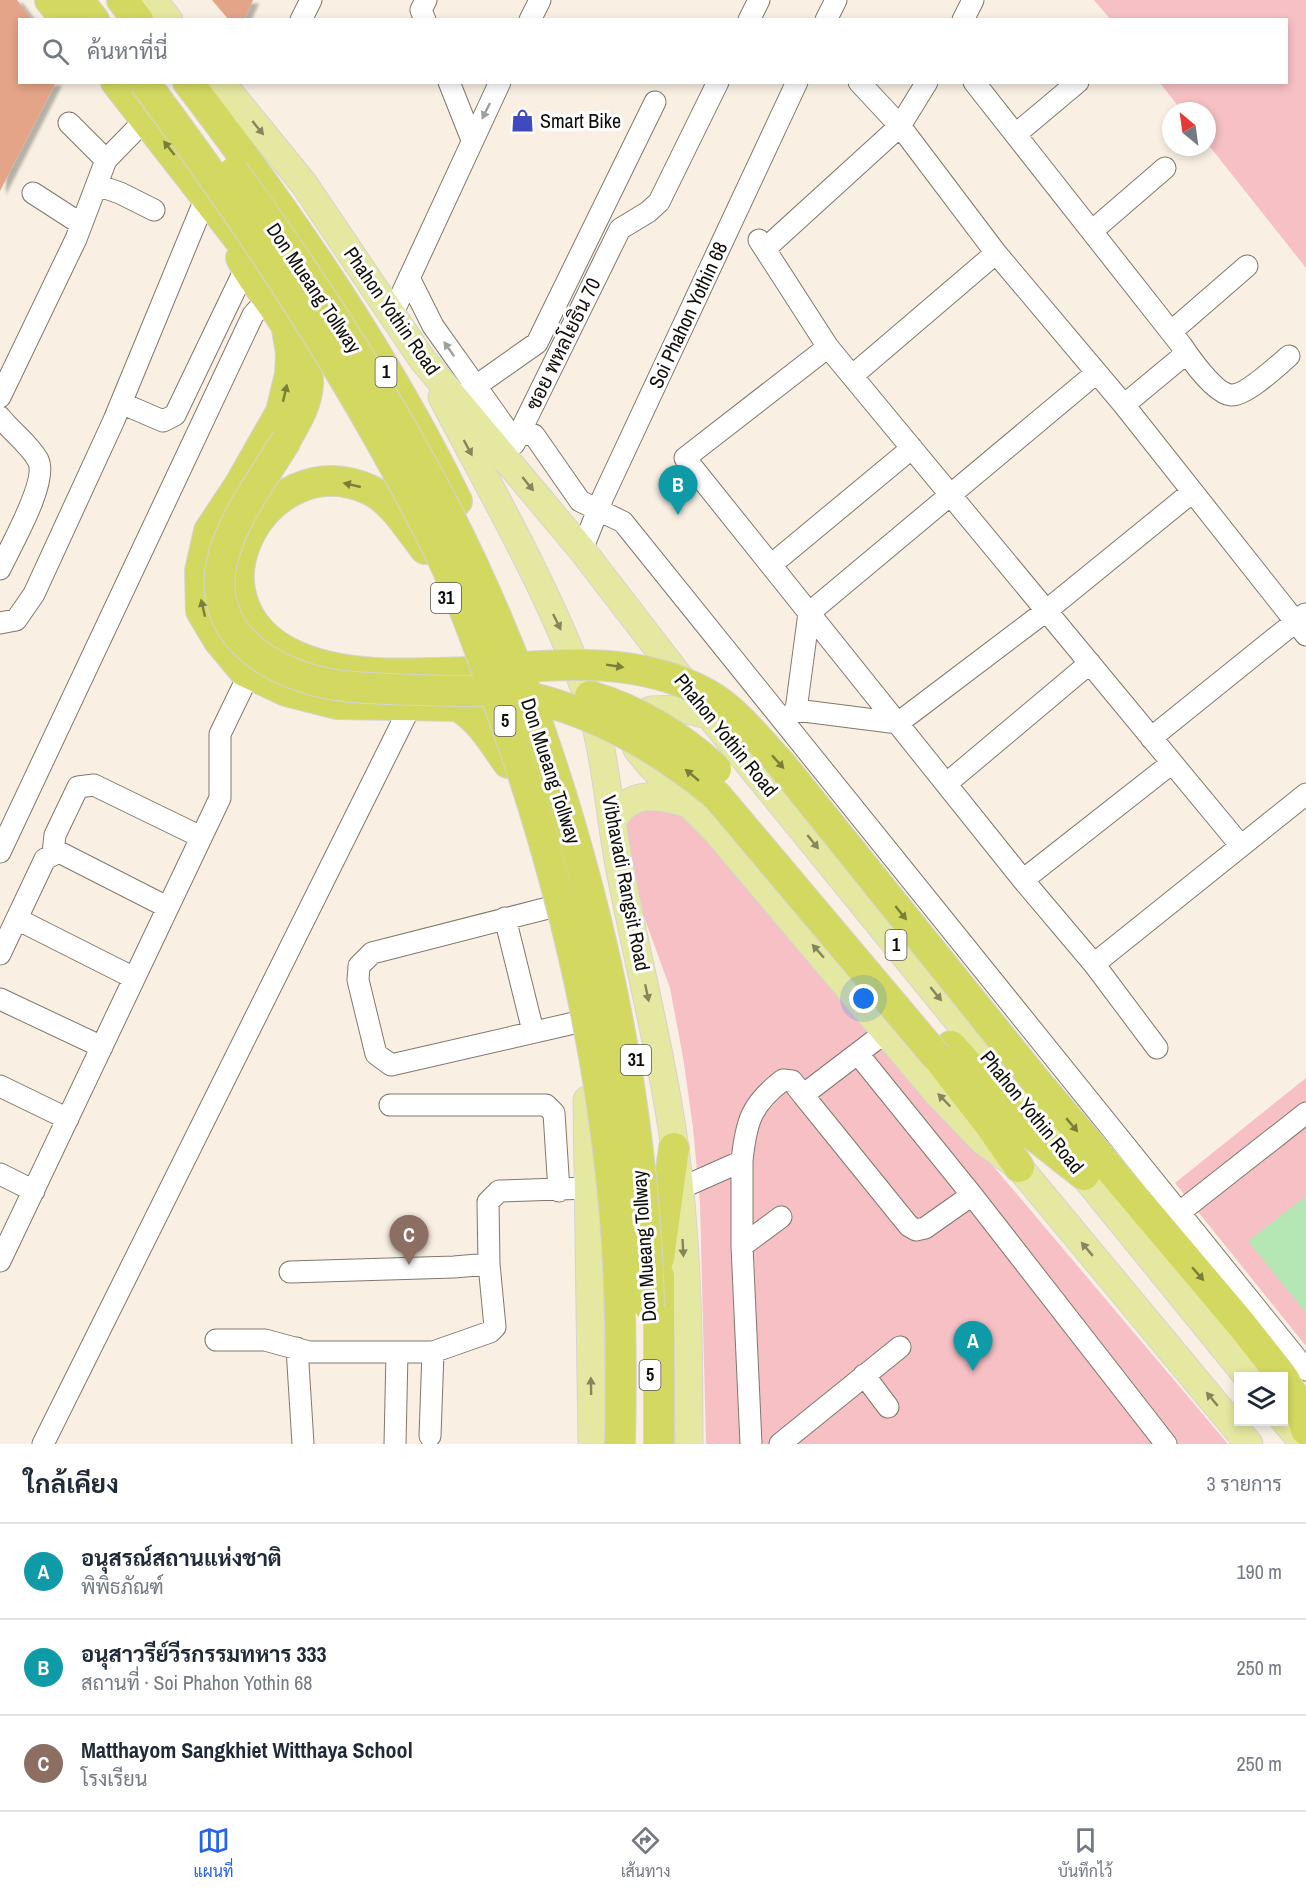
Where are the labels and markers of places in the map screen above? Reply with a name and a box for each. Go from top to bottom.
place label: Smart Bike [540,107,621,134]
shop icon: Smart Bike [509,108,535,134]
pin: B [658,466,698,515]
pin: C [390,1216,428,1265]
pin: A [954,1322,992,1371]

